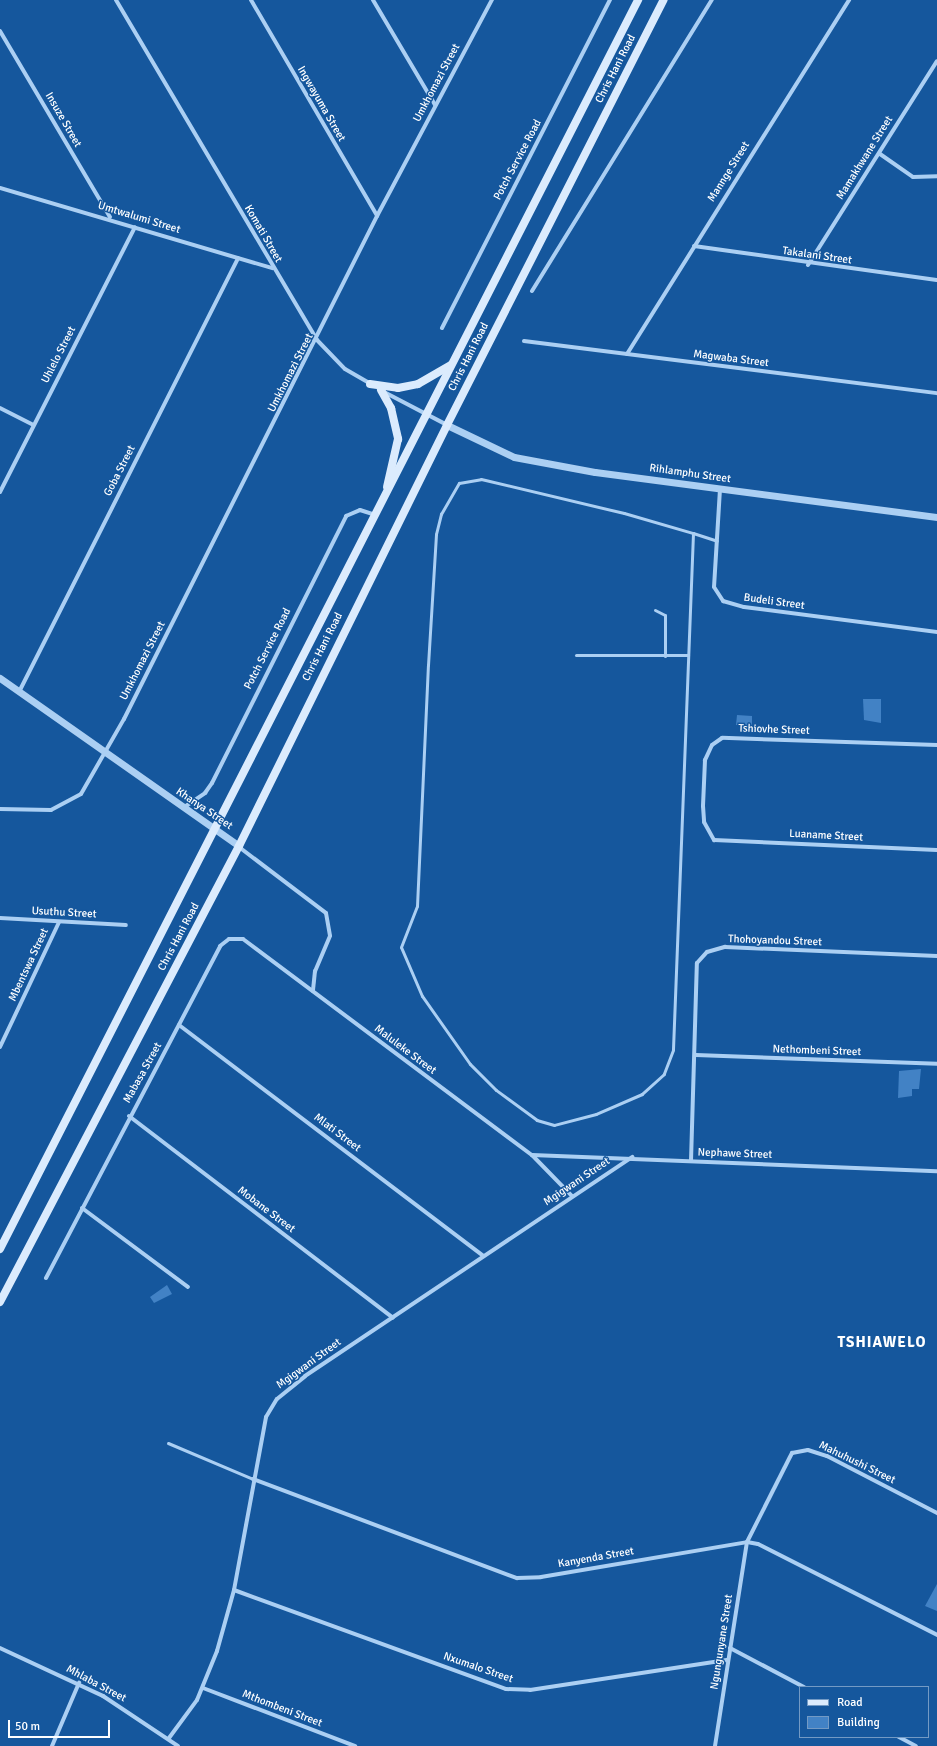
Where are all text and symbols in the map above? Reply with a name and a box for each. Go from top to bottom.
street label: Chris Hani Road [593,33,639,105]
street label: Umkhomazi Street [411,42,463,124]
street label: Ingwayuma Street [294,64,348,144]
street label: Insuze Street [42,90,84,150]
street label: Mamakhwane Street [834,114,896,202]
street label: Potch Service Road [491,117,545,203]
street label: Mannge Street [705,139,753,205]
street label: Umtwalumi Street [96,199,182,237]
street label: Komati Street [241,203,285,265]
street label: Takalani Street [781,245,853,267]
street label: Chris Hani Road [446,321,492,393]
street label: Uhlelo Street [39,324,79,386]
street label: Umkhomazi Street [265,331,317,415]
street label: Magwaba Street [692,348,770,370]
street label: Goba Street [102,443,138,499]
street label: Rihlamphu Street [648,462,732,486]
street label: Budeli Street [743,591,805,613]
street label: Potch Service Road [242,606,294,692]
street label: Chris Hani Road [300,611,346,683]
street label: Umkhomazi Street [117,619,169,703]
street label: Tshiovhe Street [738,722,810,738]
street label: Khanya Street [173,785,235,833]
street label: Luaname Street [789,827,863,845]
street label: Chris Hani Road [156,901,202,973]
street label: Usuthu Street [31,905,97,921]
street label: Mbentswa Street [6,926,52,1004]
street label: Thohoyandou Street [728,933,822,949]
street label: Maluleke Street [371,1022,439,1078]
street label: Mabasa Street [121,1040,165,1106]
street label: Nethombeni Street [772,1043,862,1059]
street label: Mlati Street [311,1111,363,1155]
street label: Nephawe Street [697,1146,773,1162]
street label: Mgigwani Street [541,1155,613,1209]
street label: Mobane Street [235,1184,297,1236]
district label: TSHIAWELO [837,1334,927,1352]
street label: Mgigwani Street [274,1336,344,1392]
street label: Mahuhushi Street [817,1439,897,1487]
street label: Kanyenda Street [557,1545,635,1571]
street label: Ngungunyane Street [708,1594,736,1690]
street label: Nxumalo Street [441,1650,515,1686]
street label: Mhlaba Street [64,1663,128,1705]
legend [799,1686,929,1738]
street label: Mthombeni Street [240,1688,324,1730]
text: Road [837,1695,863,1710]
scale bar [10,1712,112,1738]
text: Building [837,1715,880,1730]
text: 50 m [15,1719,40,1734]

